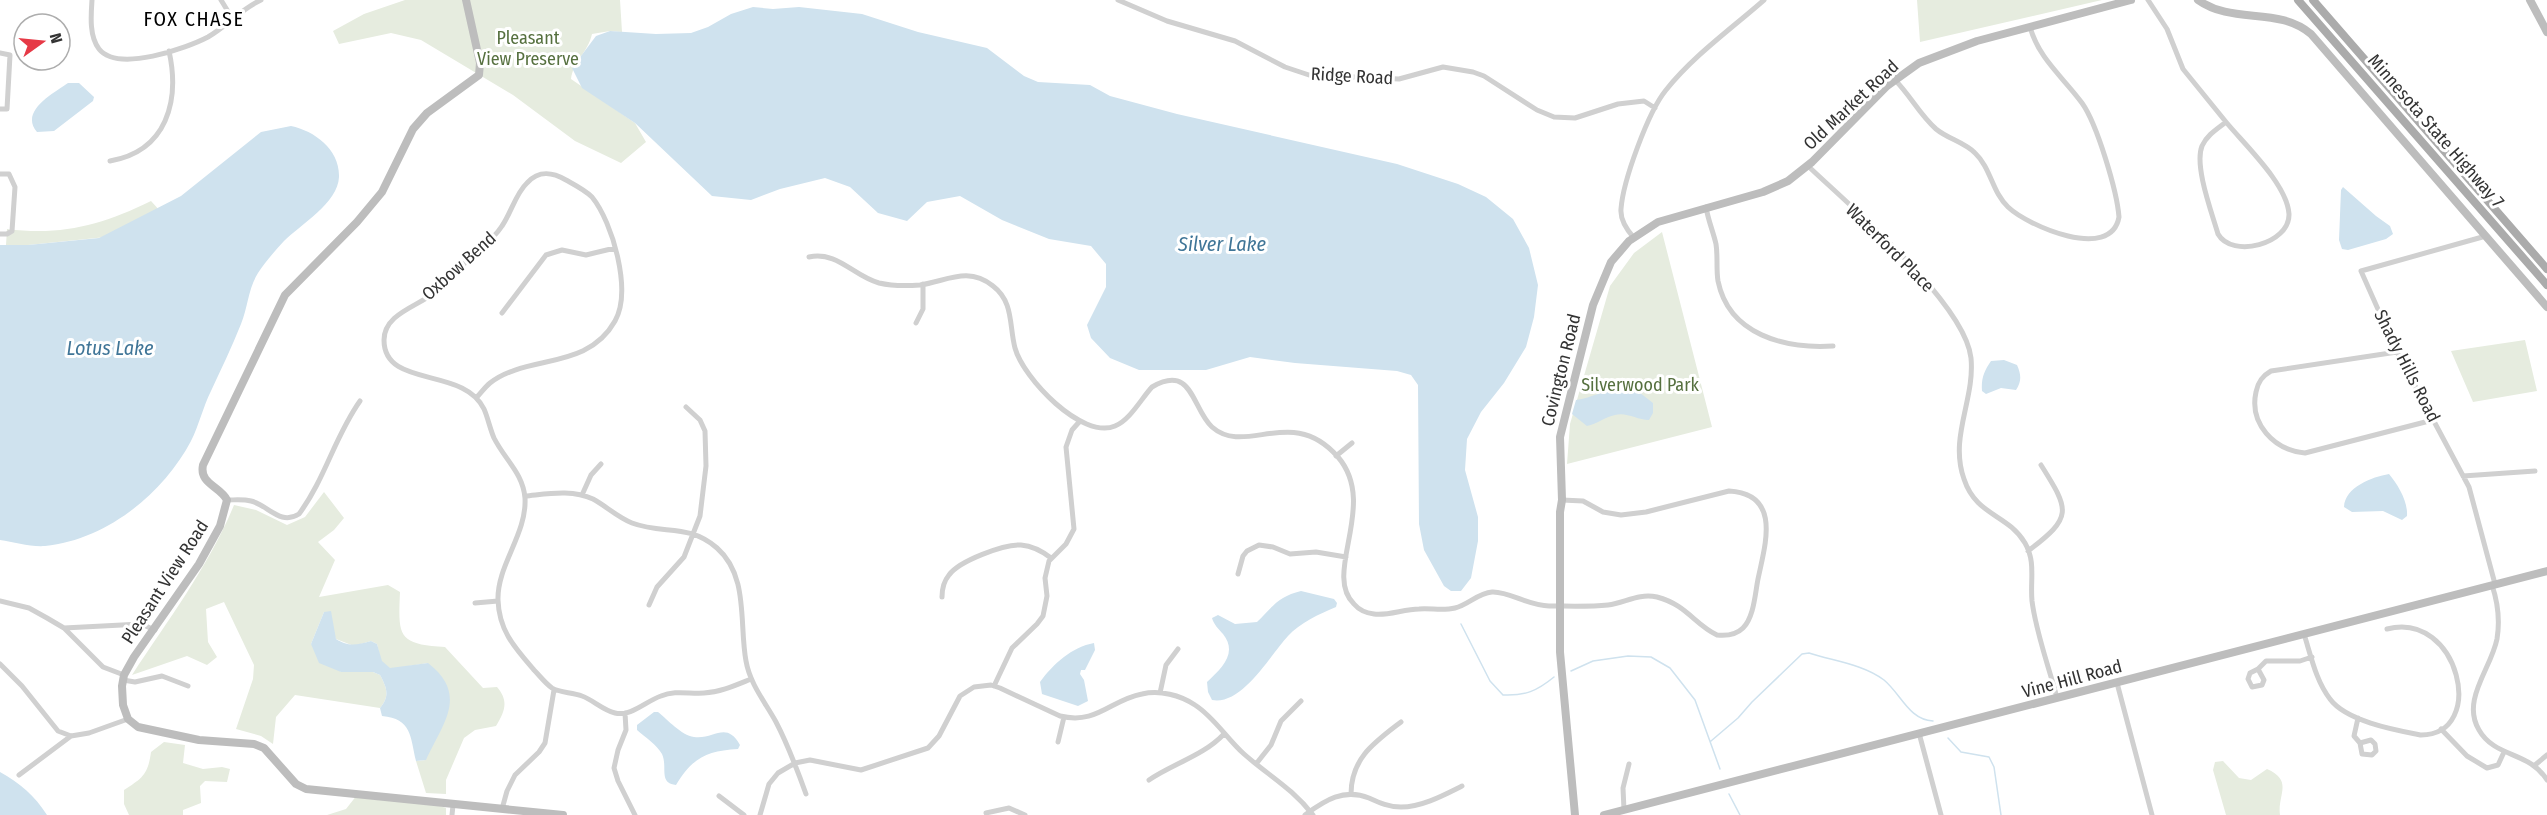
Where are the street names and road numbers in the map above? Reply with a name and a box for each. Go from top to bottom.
street label: Minnesota State Highway 7 [2363,50,2509,212]
street label: Old Market Road [1799,55,1903,155]
street label: Ridge Road [1310,63,1394,89]
street label: Waterford Place [1841,199,1939,297]
street label: Oxbow Bend [417,227,501,305]
street label: Shady Hills Road [2369,306,2445,426]
street label: Covington Road [1536,312,1586,428]
street label: Pleasant View Road [117,516,213,648]
street label: Vine Hill Road [2019,655,2125,703]

